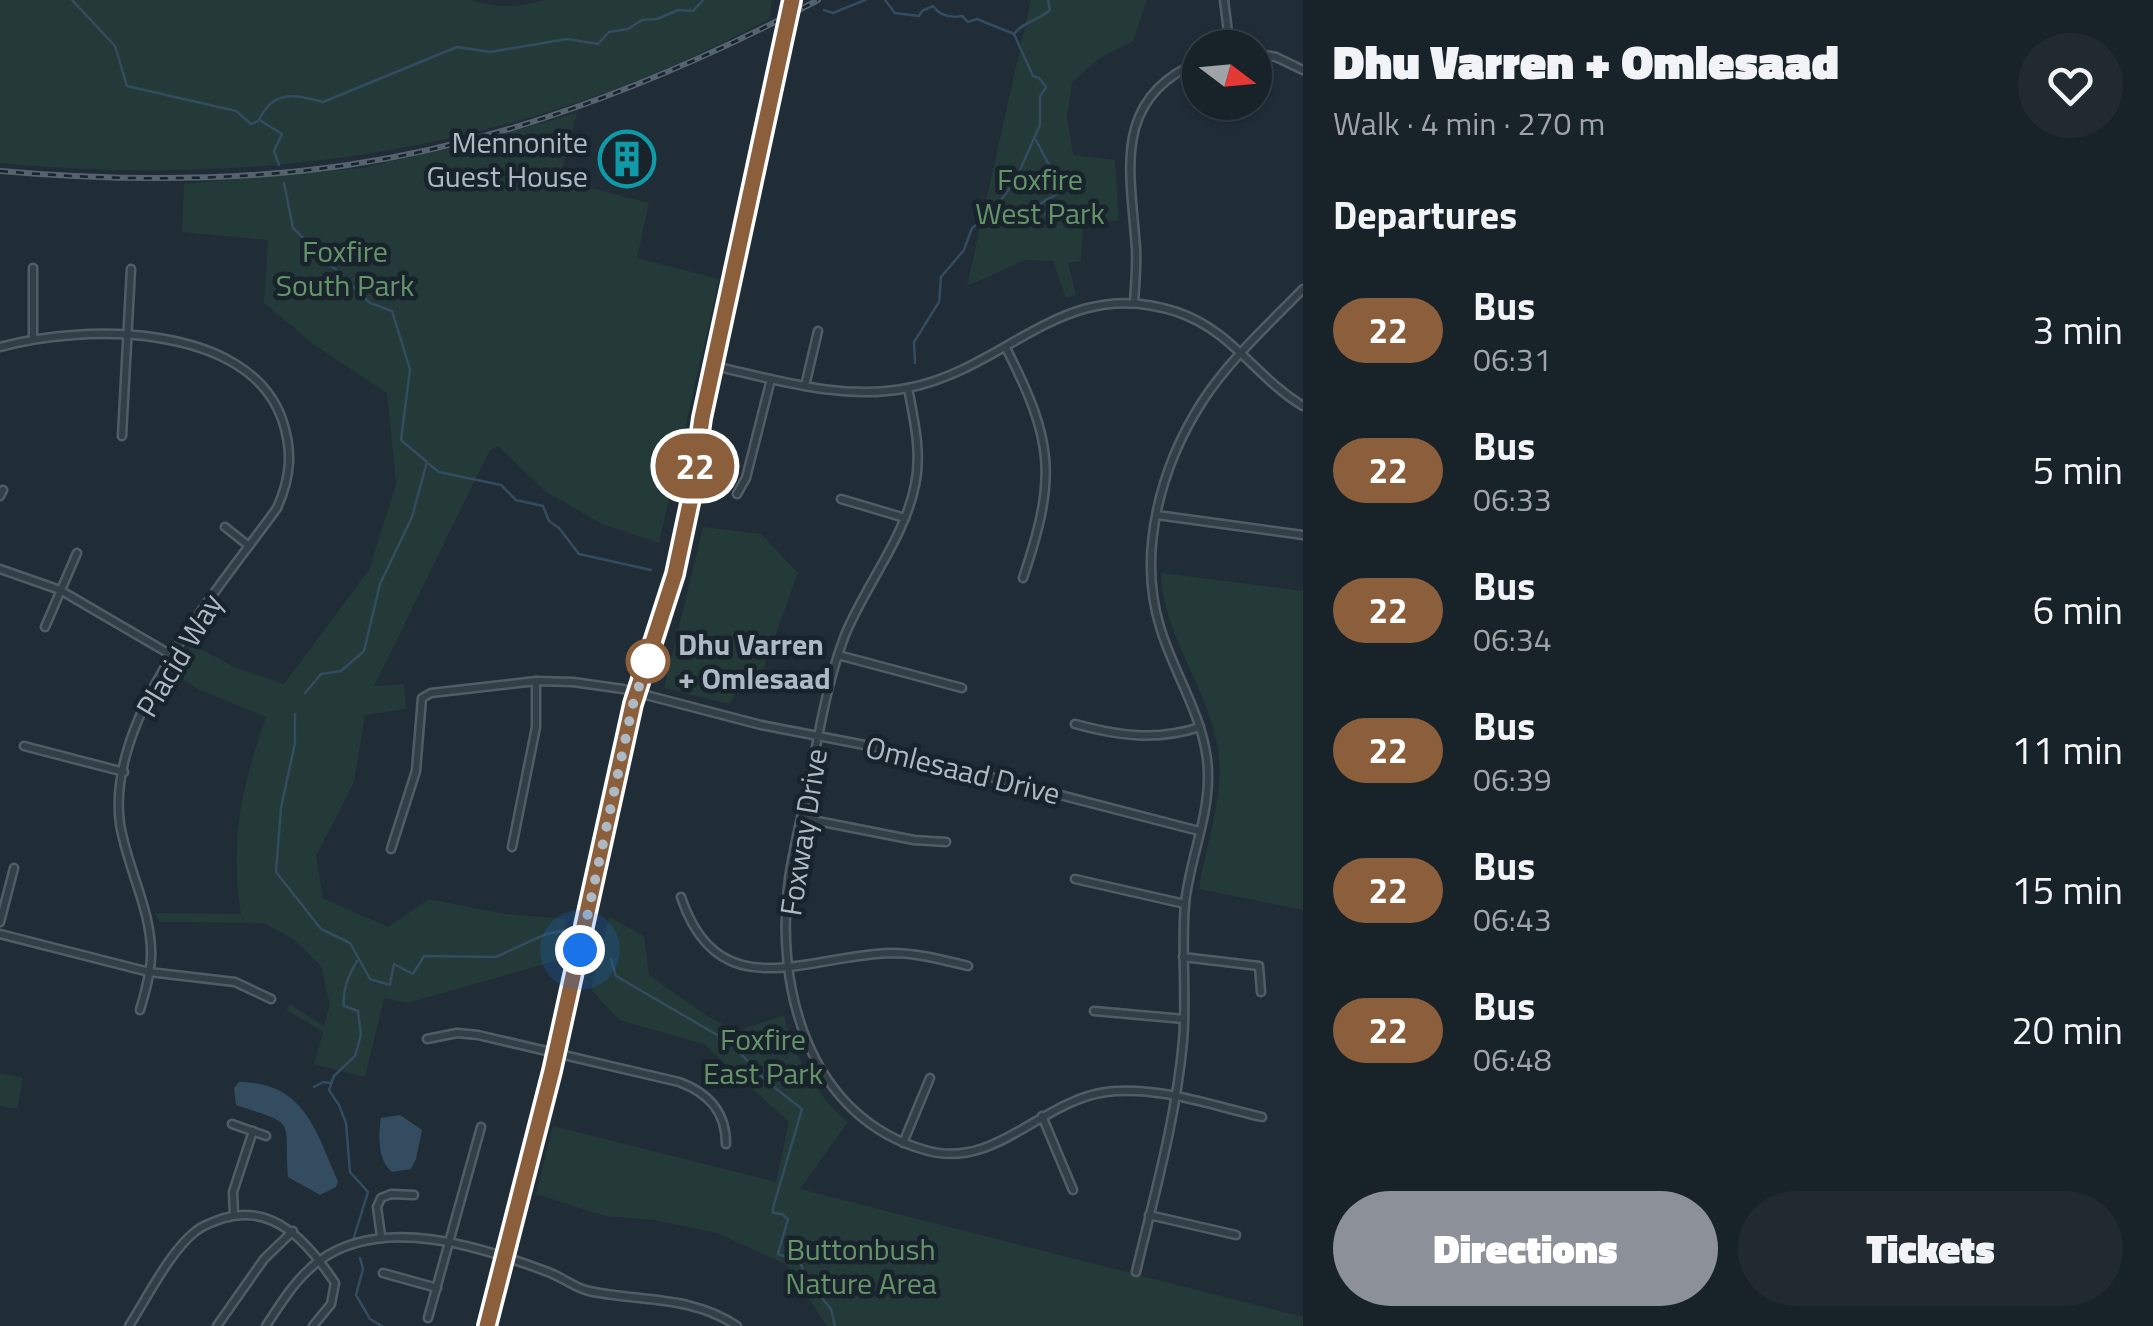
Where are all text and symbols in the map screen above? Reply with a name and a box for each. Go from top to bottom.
text: Dhu Varren + Omlesaad [1333,25,1839,98]
north arrow [1182,30,1272,120]
map controls [1182,30,1272,120]
button: heart [2018,33,2123,138]
text: Walk · 4 min · 270 m [1333,99,1605,147]
place label: Mennonite Guest House [426,119,588,199]
building icon: Mennonite Guest House [597,129,657,189]
park label: Foxfire West Park [975,156,1105,236]
text: Departures [1333,186,1517,244]
park label: Foxfire South Park [276,228,414,308]
text: Bus [1473,277,1535,335]
text: 3 min [2033,301,2123,359]
text: 22 [1368,303,1408,357]
text: 06:31 [1473,335,1552,383]
text: Bus [1473,417,1535,475]
line badge: 22 [650,434,740,498]
text: 22 [675,439,715,493]
text: 5 min [2033,441,2123,499]
text: 22 [1368,443,1408,497]
text: 06:33 [1473,475,1552,523]
text: Bus [1473,557,1535,615]
text: 6 min [2033,581,2123,639]
text: 22 [1368,583,1408,637]
street label: Placid Way [124,584,234,726]
text: 06:34 [1473,615,1552,663]
place label: Dhu Varren + Omlesaad [678,621,831,701]
marker: Dhu Varren + Omlesaad [627,640,669,682]
text: Bus [1473,697,1535,755]
text: 11 min [2012,721,2123,779]
text: 22 [1368,723,1408,777]
street label: Omlesaad Drive [861,724,1065,816]
street label: Foxway Drive [767,745,839,919]
text: 06:39 [1473,755,1552,803]
text: Bus [1473,837,1535,895]
text: 15 min [2012,861,2123,919]
text: 22 [1368,863,1408,917]
text: 06:43 [1473,895,1552,943]
your location [555,925,605,975]
text: Bus [1473,977,1535,1035]
text: 20 min [2012,1001,2123,1059]
text: 22 [1368,1003,1408,1057]
park label: Foxfire East Park [703,1016,823,1096]
text: 06:48 [1473,1035,1552,1083]
button: Directions [1333,1191,1718,1306]
button: Tickets [1738,1191,2123,1306]
park label: Buttonbush Nature Area [785,1226,937,1306]

